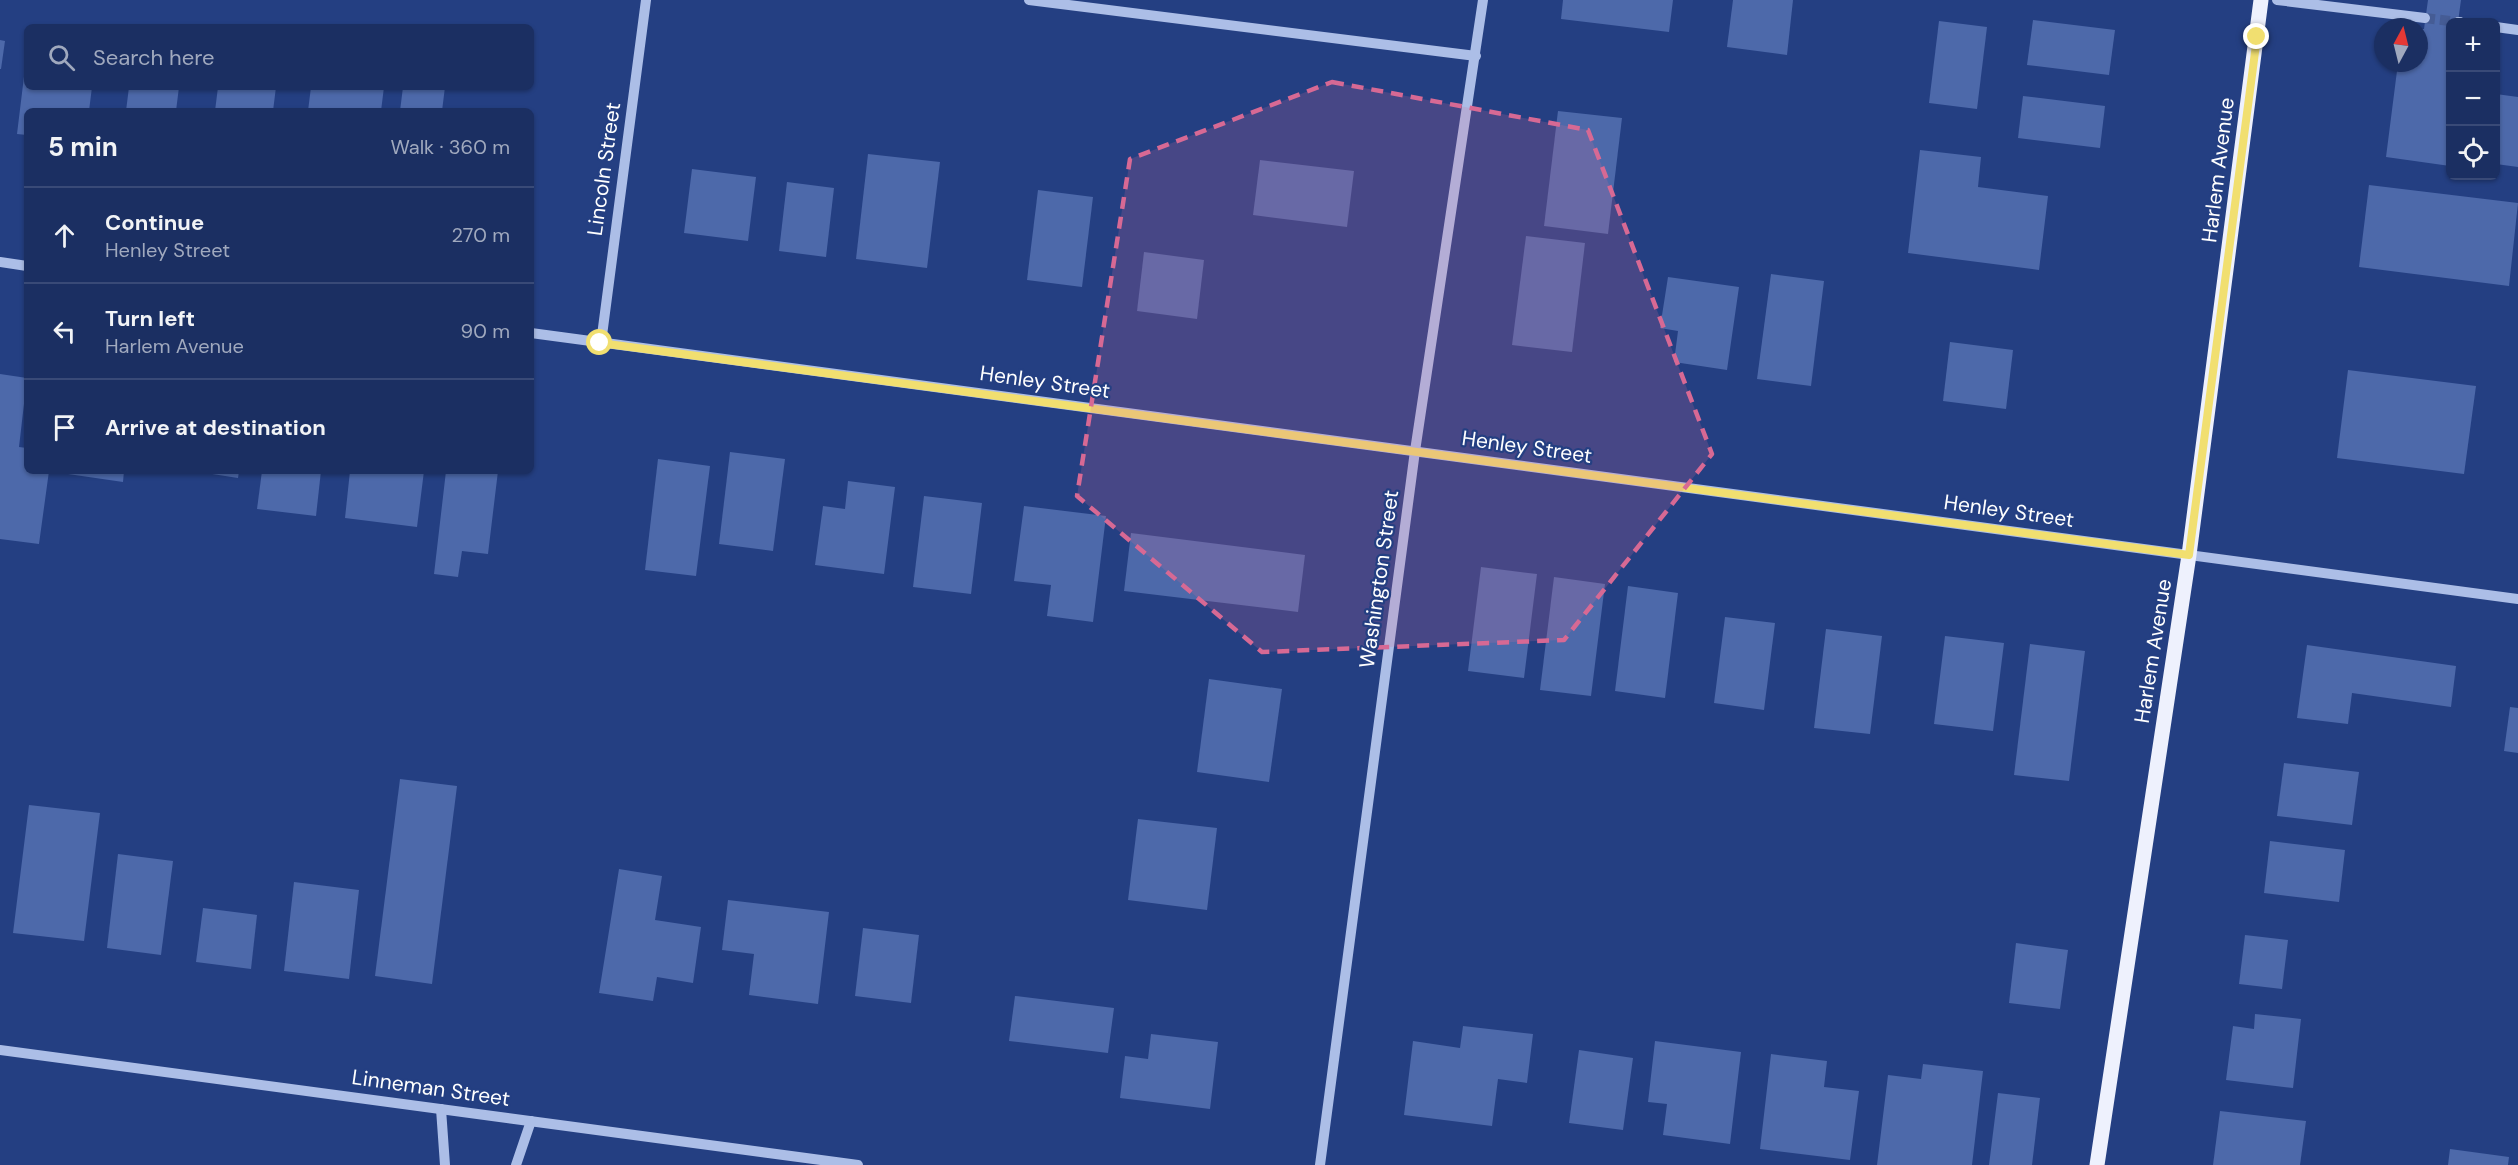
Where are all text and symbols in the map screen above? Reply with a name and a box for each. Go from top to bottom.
north arrow [2374,18,2428,72]
map controls [2446,18,2500,180]
button: + [2446,18,2500,72]
route end [2243,23,2269,49]
search box [24,24,534,90]
icon: search [45,41,78,74]
text: Search here [93,43,214,72]
button: − [2446,72,2500,126]
street label: Harlem Avenue [2195,96,2241,244]
street label: Lincoln Street [581,100,627,238]
button: locate [2446,126,2500,180]
text: 5 min [48,130,118,164]
text: Walk · 360 m [390,134,510,160]
text: Continue [105,208,204,237]
icon: ahead [48,219,81,252]
text: 270 m [452,222,510,248]
text: Henley Street [105,237,230,263]
text: Turn left [105,304,195,333]
icon: left [48,315,81,348]
text: 90 m [461,318,510,344]
route start [586,329,612,355]
text: Harlem Avenue [105,333,244,359]
street label: Henley Street [978,359,1112,405]
icon: arrive [48,411,81,444]
text: Arrive at destination [105,413,326,442]
street label: Henley Street [1460,424,1594,470]
street label: Washington Street [1353,488,1405,670]
street label: Henley Street [1942,488,2076,534]
street label: Harlem Avenue [2128,577,2178,725]
street label: Linneman Street [350,1063,512,1113]

